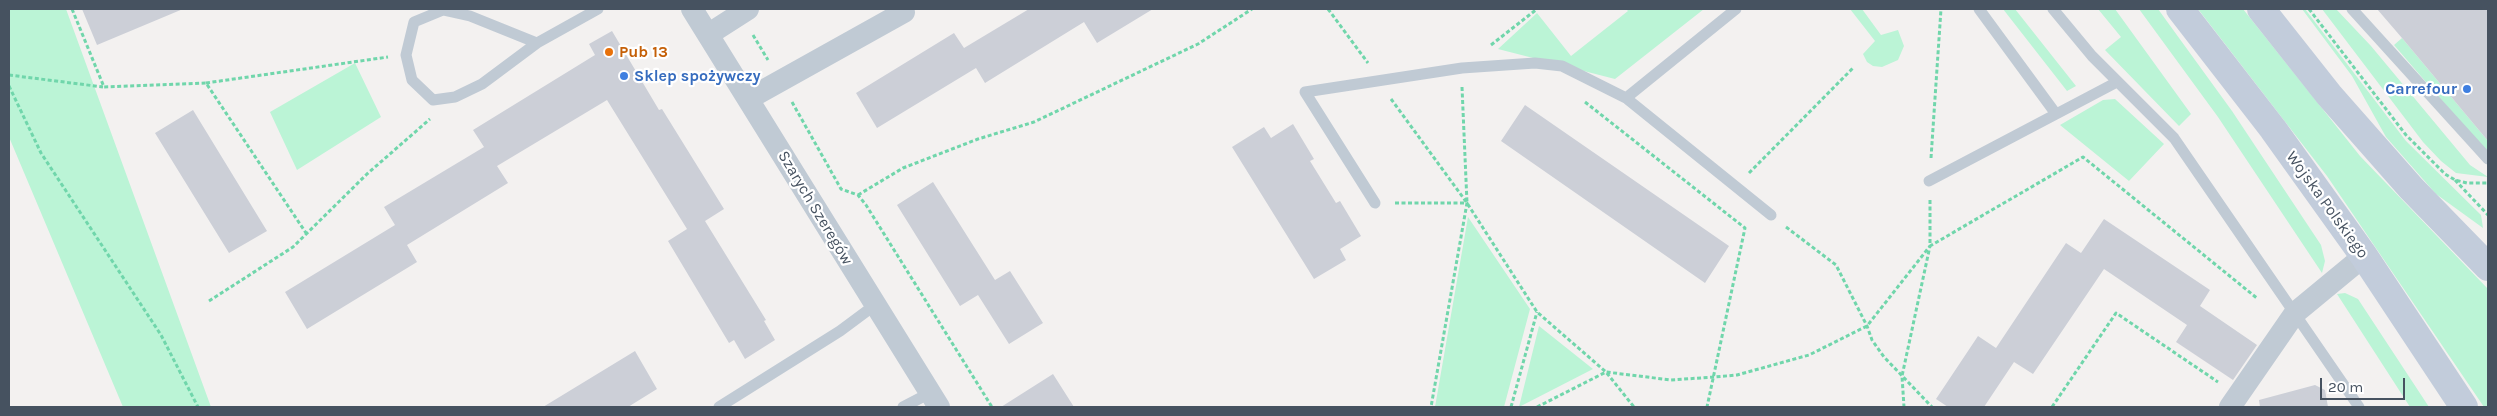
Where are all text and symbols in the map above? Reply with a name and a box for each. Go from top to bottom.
place label: Pub 13 [619,42,668,62]
marker: Pub 13 [603,46,615,58]
place label: Sklep spożywczy [634,66,761,86]
marker: Sklep spożywczy [618,70,630,82]
place label: Carrefour [2385,79,2457,99]
marker: Carrefour [2461,83,2473,95]
street label: Szarych Szeregów [773,147,857,269]
street label: Wojska Polskiego [2282,148,2372,262]
scale bar [2322,368,2407,400]
text: 20 m [2328,378,2363,396]

